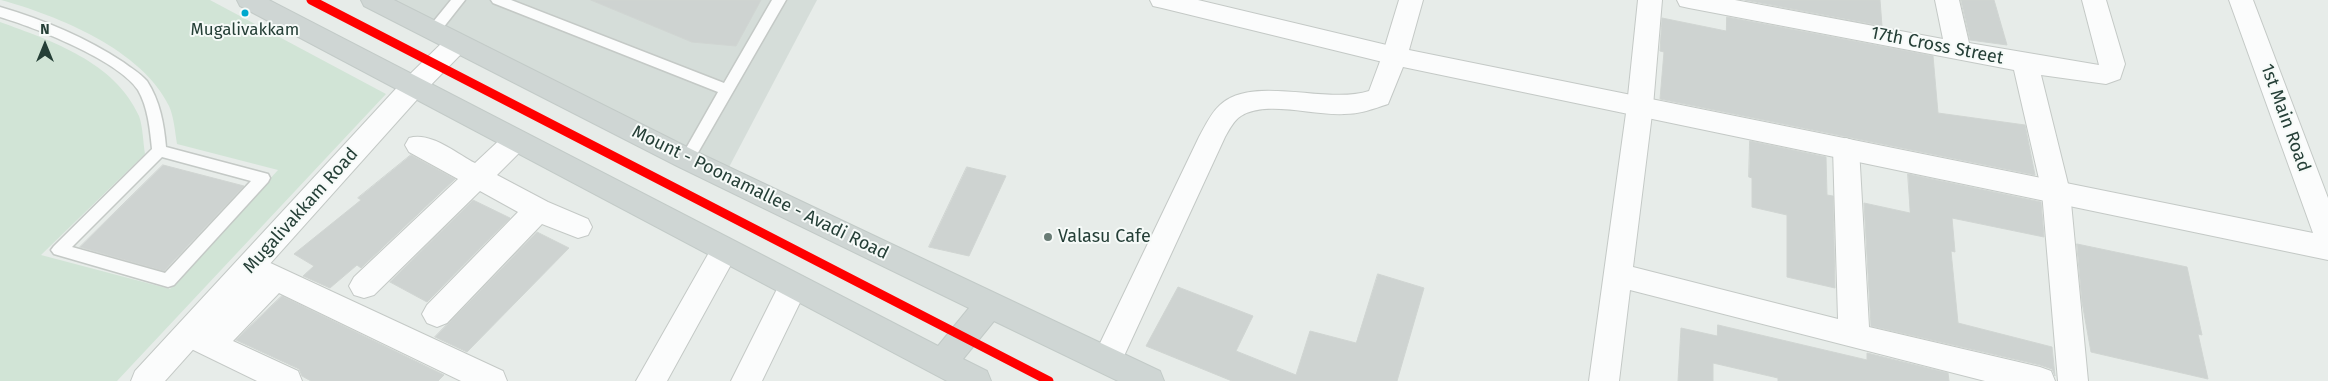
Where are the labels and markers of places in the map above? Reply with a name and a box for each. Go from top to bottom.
marker: Mugalivakkam [240,8,250,18]
place label: Mugalivakkam [191,20,299,40]
place label: Valasu Cafe [1058,226,1151,248]
marker: Valasu Cafe [1042,231,1054,243]

